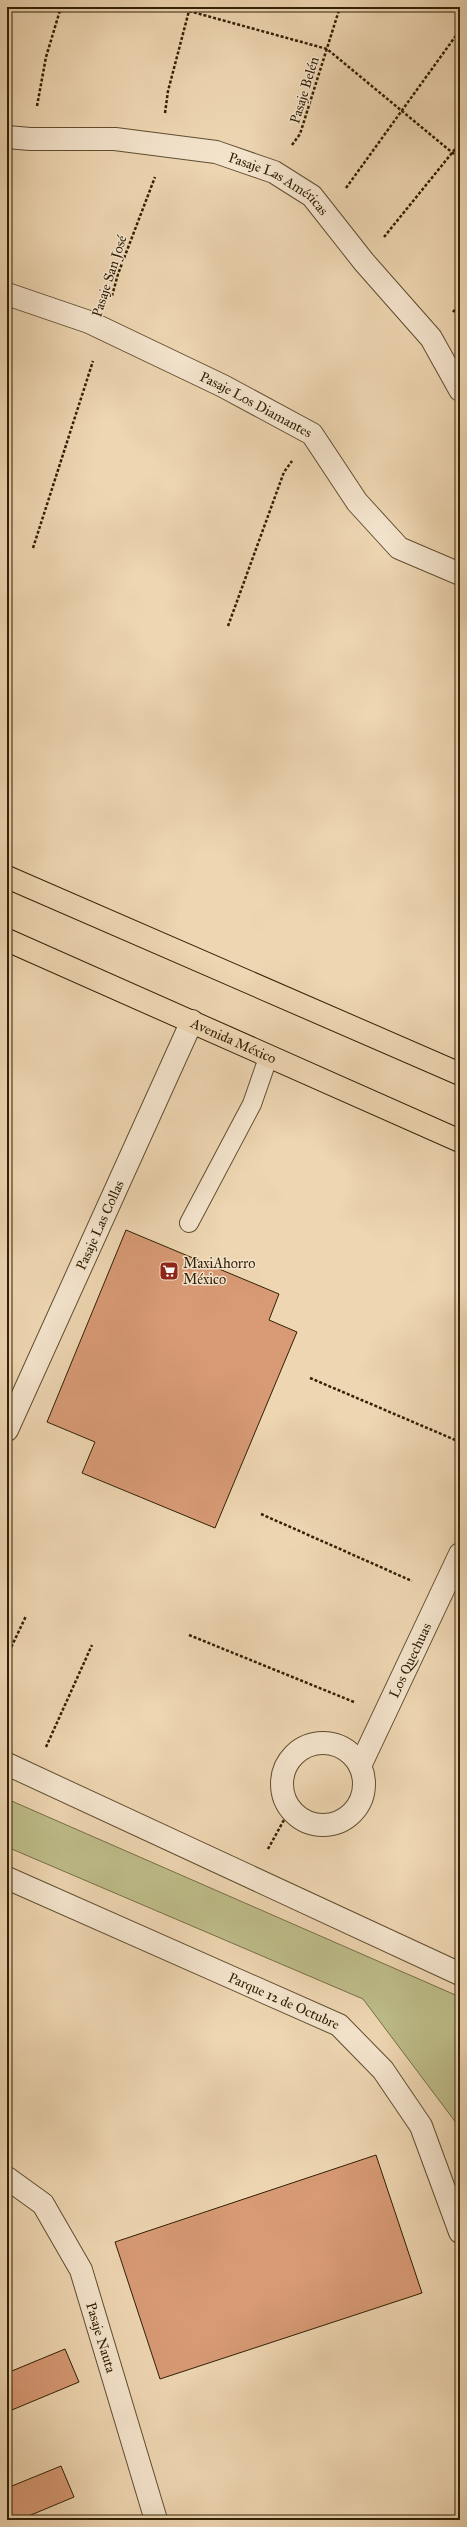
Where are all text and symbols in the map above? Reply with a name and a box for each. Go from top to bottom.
street label: Pasaje Belén [286,54,323,126]
street label: Pasaje Las Américas [226,149,332,219]
street label: Pasaje San José [88,233,132,320]
street label: Pasaje Los Diamantes [197,368,315,441]
street label: Avenida México [187,1014,279,1067]
street label: Pasaje Las Collas [73,1178,128,1273]
place label: MaxiAhorro México [183,1255,255,1288]
supermarket icon: MaxiAhorro México [158,1260,180,1282]
street label: Los Quechuas [385,1620,435,1701]
street label: Parque 12 de Octubre [226,1969,342,2033]
street label: Pasaje Nauta [82,2300,119,2375]

